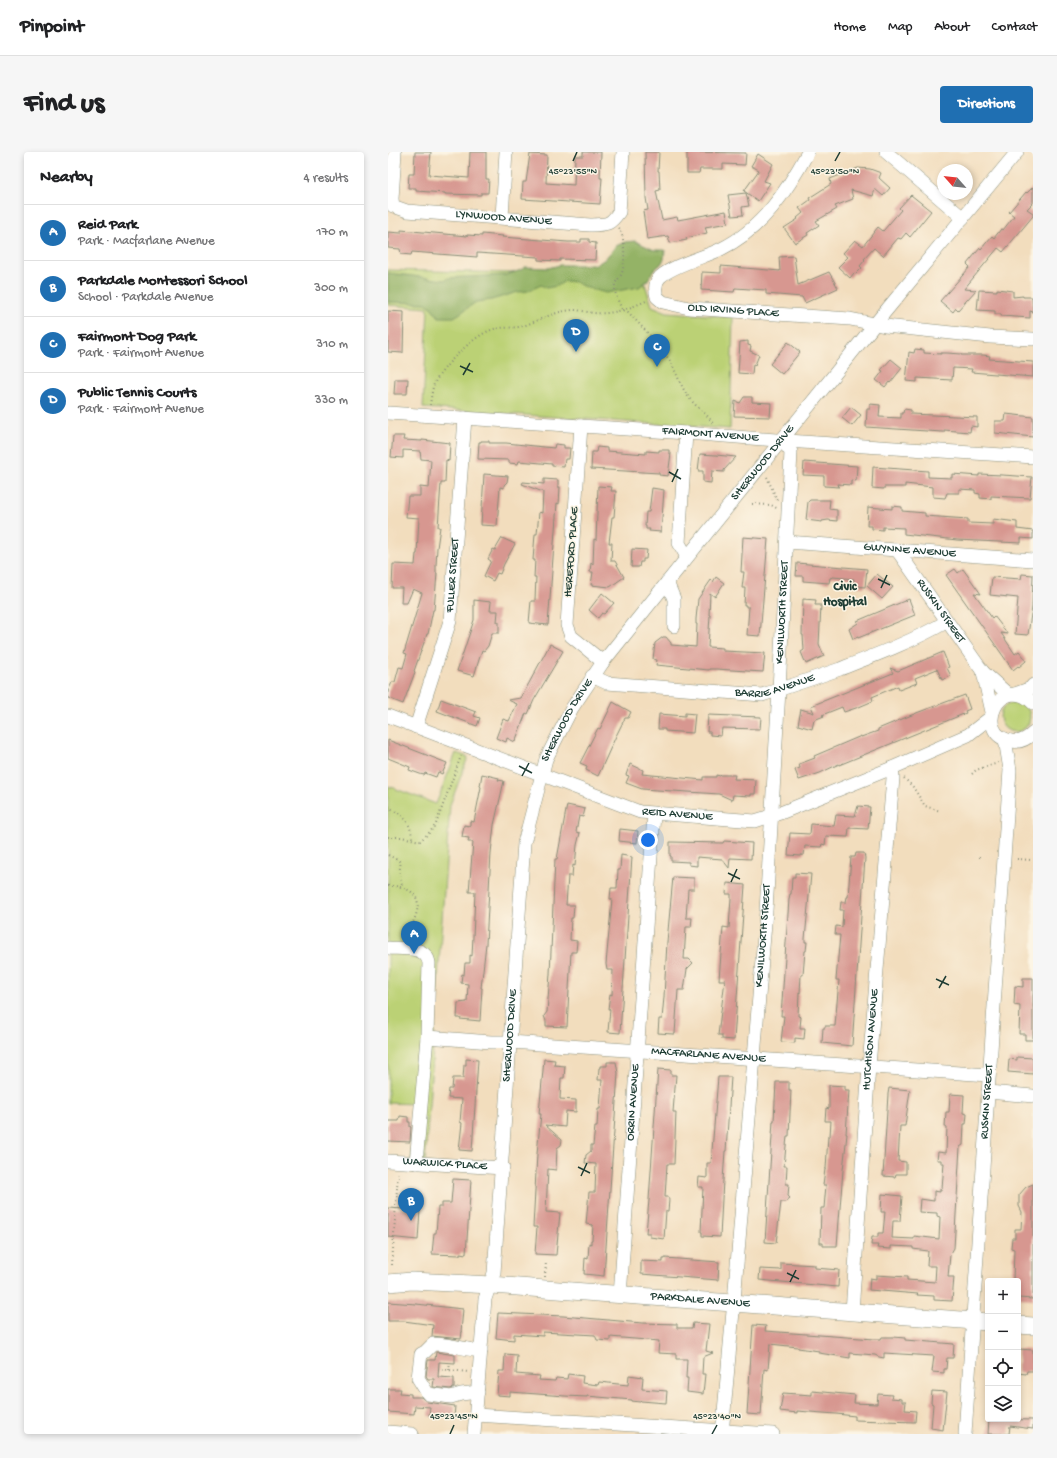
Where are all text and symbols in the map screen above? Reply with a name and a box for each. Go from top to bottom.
text: Pinpoint [20,16,84,39]
text: Home [834,19,866,36]
text: Map [888,19,912,36]
text: About [934,19,970,36]
text: Contact [992,19,1037,36]
button: Directions [940,86,1033,123]
text: Find us [24,88,104,121]
north arrow [937,164,973,200]
text: 45°23'55"N [549,166,598,178]
text: 45°23'50"N [811,166,860,178]
text: Nearby [40,168,93,188]
text: 4 results [304,171,348,186]
street label: LYNWOOD AVENUE [455,208,553,229]
text: Reid Park [78,216,138,234]
text: A [49,225,57,240]
text: 170 m [316,225,348,240]
text: Park · Macfarlane Avenue [78,234,215,249]
text: Parkdale Montessori School [78,272,247,290]
text: B [50,281,56,296]
text: 300 m [314,281,348,296]
text: School · Parkdale Avenue [78,290,213,305]
street label: OLD IRVING PLACE [687,301,780,321]
pin: D [563,319,589,352]
text: Fairmont Dog Park [78,328,196,346]
pin: C [644,334,670,367]
text: C [49,337,57,352]
text: 310 m [316,337,348,352]
text: Park · Fairmont Avenue [78,346,204,361]
text: Public Tennis Courts [78,384,196,402]
text: D [49,393,57,408]
text: 330 m [315,393,348,408]
text: Park · Fairmont Avenue [78,402,204,417]
street label: SHERWOOD DRIVE [729,422,798,504]
street label: FAIRMONT AVENUE [661,424,760,446]
street label: HEREFORD PLACE [562,506,582,598]
street label: FULLER STREET [444,536,463,614]
street label: GWYNNE AVENUE [863,541,957,561]
street label: KENILWORTH STREET [773,559,793,664]
street label: RUSKIN STREET [913,577,968,647]
district label: Civic Hospital [823,580,867,611]
street label: BARRIE AVENUE [733,671,817,702]
street label: SHERWOOD DRIVE [539,676,597,764]
street label: REID AVENUE [641,805,714,825]
your location [638,830,658,850]
street label: KENILWORTH STREET [753,882,775,988]
pin: A [401,921,427,954]
street label: SHERWOOD DRIVE [500,988,521,1082]
street label: HUTCHISON AVENUE [860,988,882,1091]
street label: MACFARLANE AVENUE [651,1045,767,1067]
street label: RUSKIN STREET [978,1062,997,1140]
street label: ORRIN AVENUE [624,1063,643,1141]
street label: WARWICK PLACE [402,1155,488,1174]
pin: B [398,1188,424,1221]
map controls [985,1278,1021,1422]
button: + [985,1278,1021,1314]
street label: PARKDALE AVENUE [649,1290,751,1311]
button: − [985,1314,1021,1350]
button: locate [985,1350,1021,1386]
button: layers [985,1386,1021,1422]
text: 45°23'45"N [430,1411,478,1423]
text: 45°23'40"N [693,1411,742,1423]

